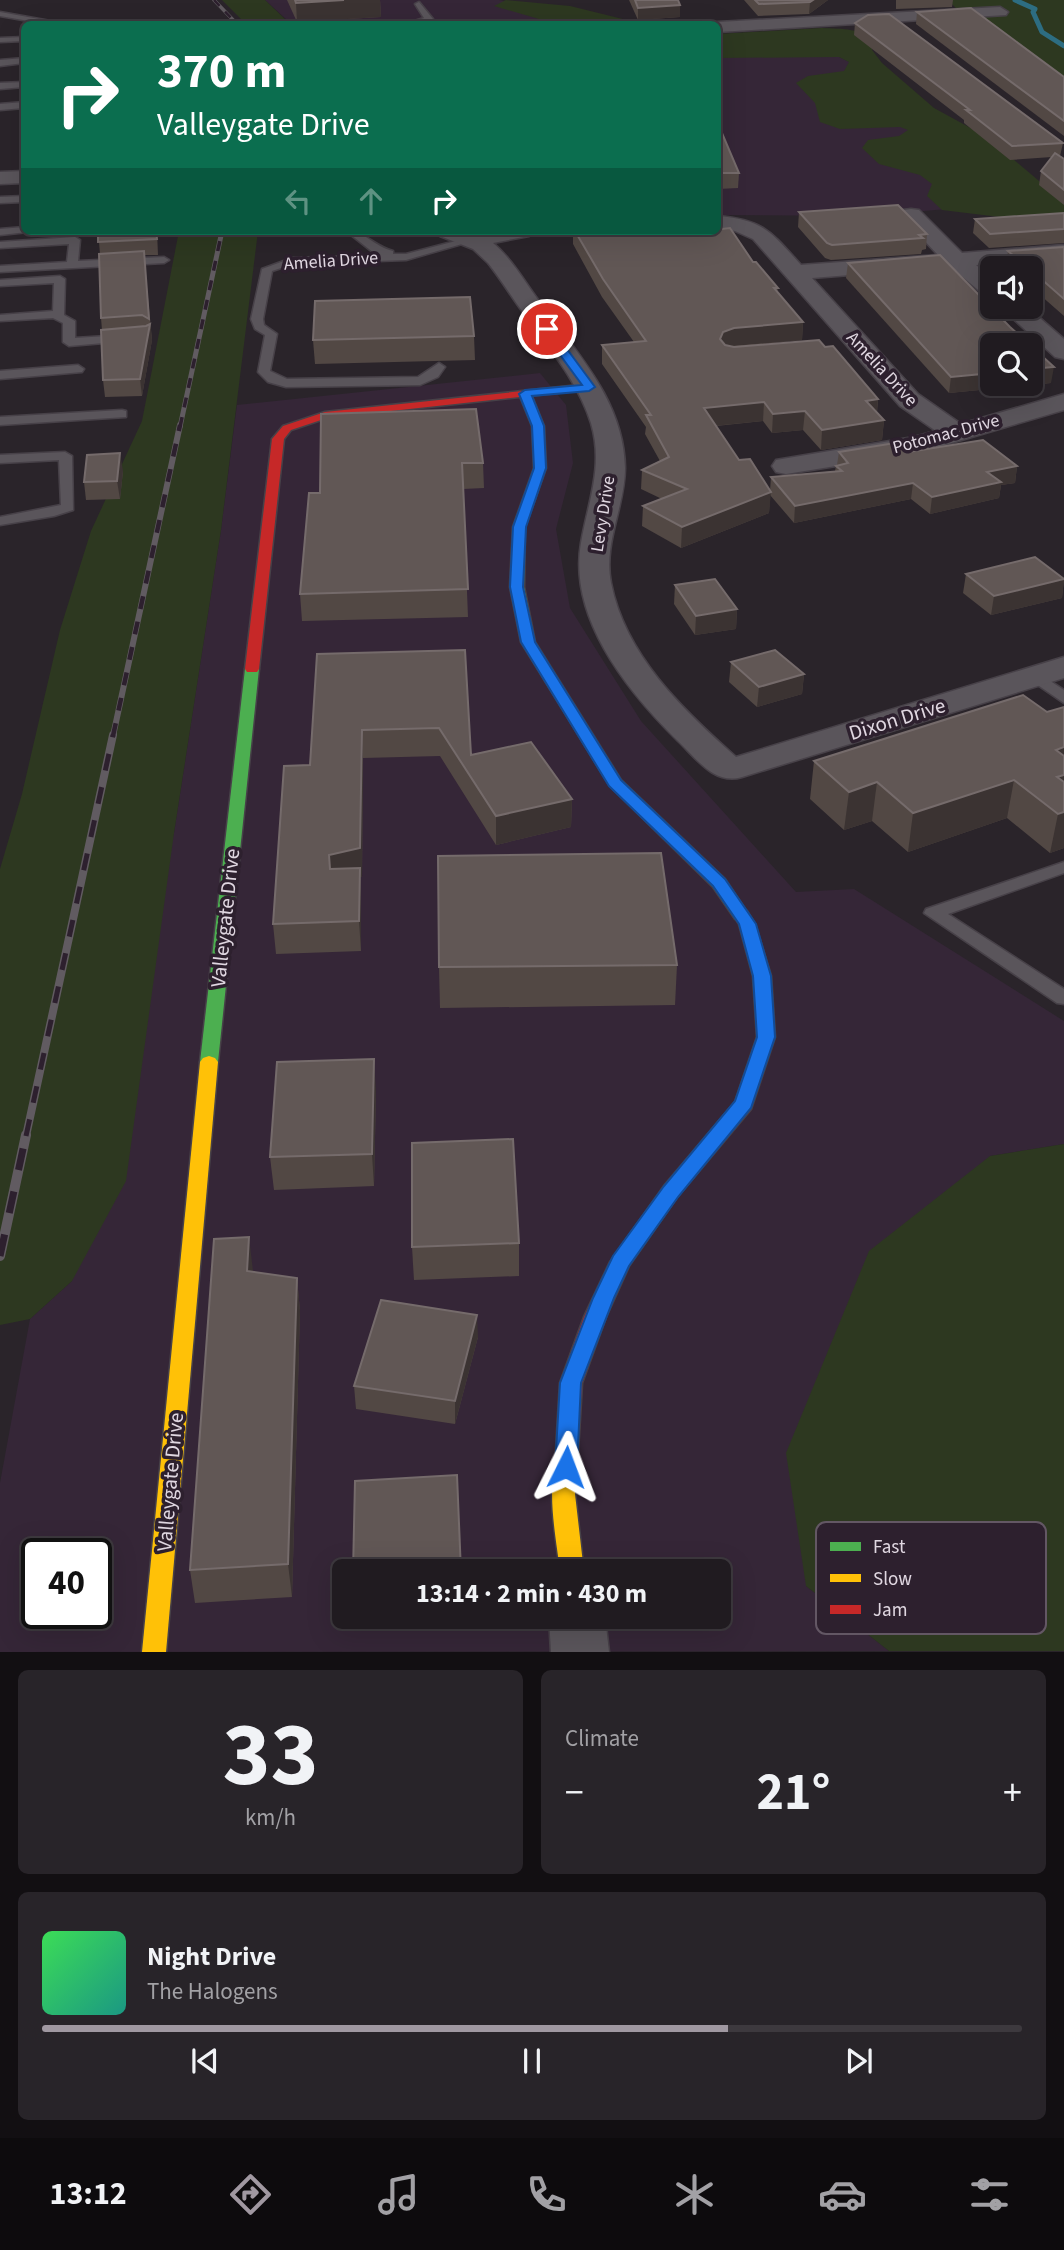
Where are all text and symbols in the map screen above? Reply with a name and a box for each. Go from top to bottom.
text: 370 m [157,37,286,107]
icon: right [42,49,133,140]
text: Valleygate Drive [157,102,370,148]
icon: left [279,182,317,220]
icon: ahead [352,182,390,220]
icon: right [425,182,463,220]
street label: Amelia Drive [283,245,379,277]
map controls [980,256,1043,396]
button: sound [980,256,1043,319]
pin [517,299,577,359]
icon: arrive [528,310,566,348]
street label: Amelia Drive [841,326,923,412]
button: search [980,333,1043,396]
street label: Potomac Drive [890,408,1002,460]
street label: Levy Drive [585,474,621,554]
street label: Dixon Drive [845,690,949,748]
street label: Valleygate Drive [203,847,247,989]
street label: Valleygate Drive [149,1411,191,1553]
position arrow [529,1430,603,1504]
legend [816,1522,1046,1634]
text: Fast [873,1534,906,1561]
speed limit sign: 40 [21,1538,112,1629]
text: Slow [873,1566,912,1593]
text: 13:14 · 2 min · 430 m [416,1575,647,1612]
text: Jam [873,1597,907,1624]
text: 33 [222,1691,319,1820]
text: Climate [565,1722,639,1755]
text: 21° [757,1756,830,1830]
text: − [565,1766,584,1820]
text: + [1003,1766,1022,1820]
text: km/h [245,1801,296,1834]
text: Night Drive [147,1938,276,1975]
text: The Halogens [147,1975,278,2008]
icon: previous [186,2042,224,2080]
icon: pause [513,2042,551,2080]
icon: next [840,2042,878,2080]
icon: directions [226,2170,275,2219]
icon: music [374,2170,423,2219]
icon: phone [522,2170,571,2219]
icon: climate [670,2170,719,2219]
icon: car [818,2170,867,2219]
icon: filters [965,2170,1014,2219]
text: 13:12 [49,2171,127,2217]

